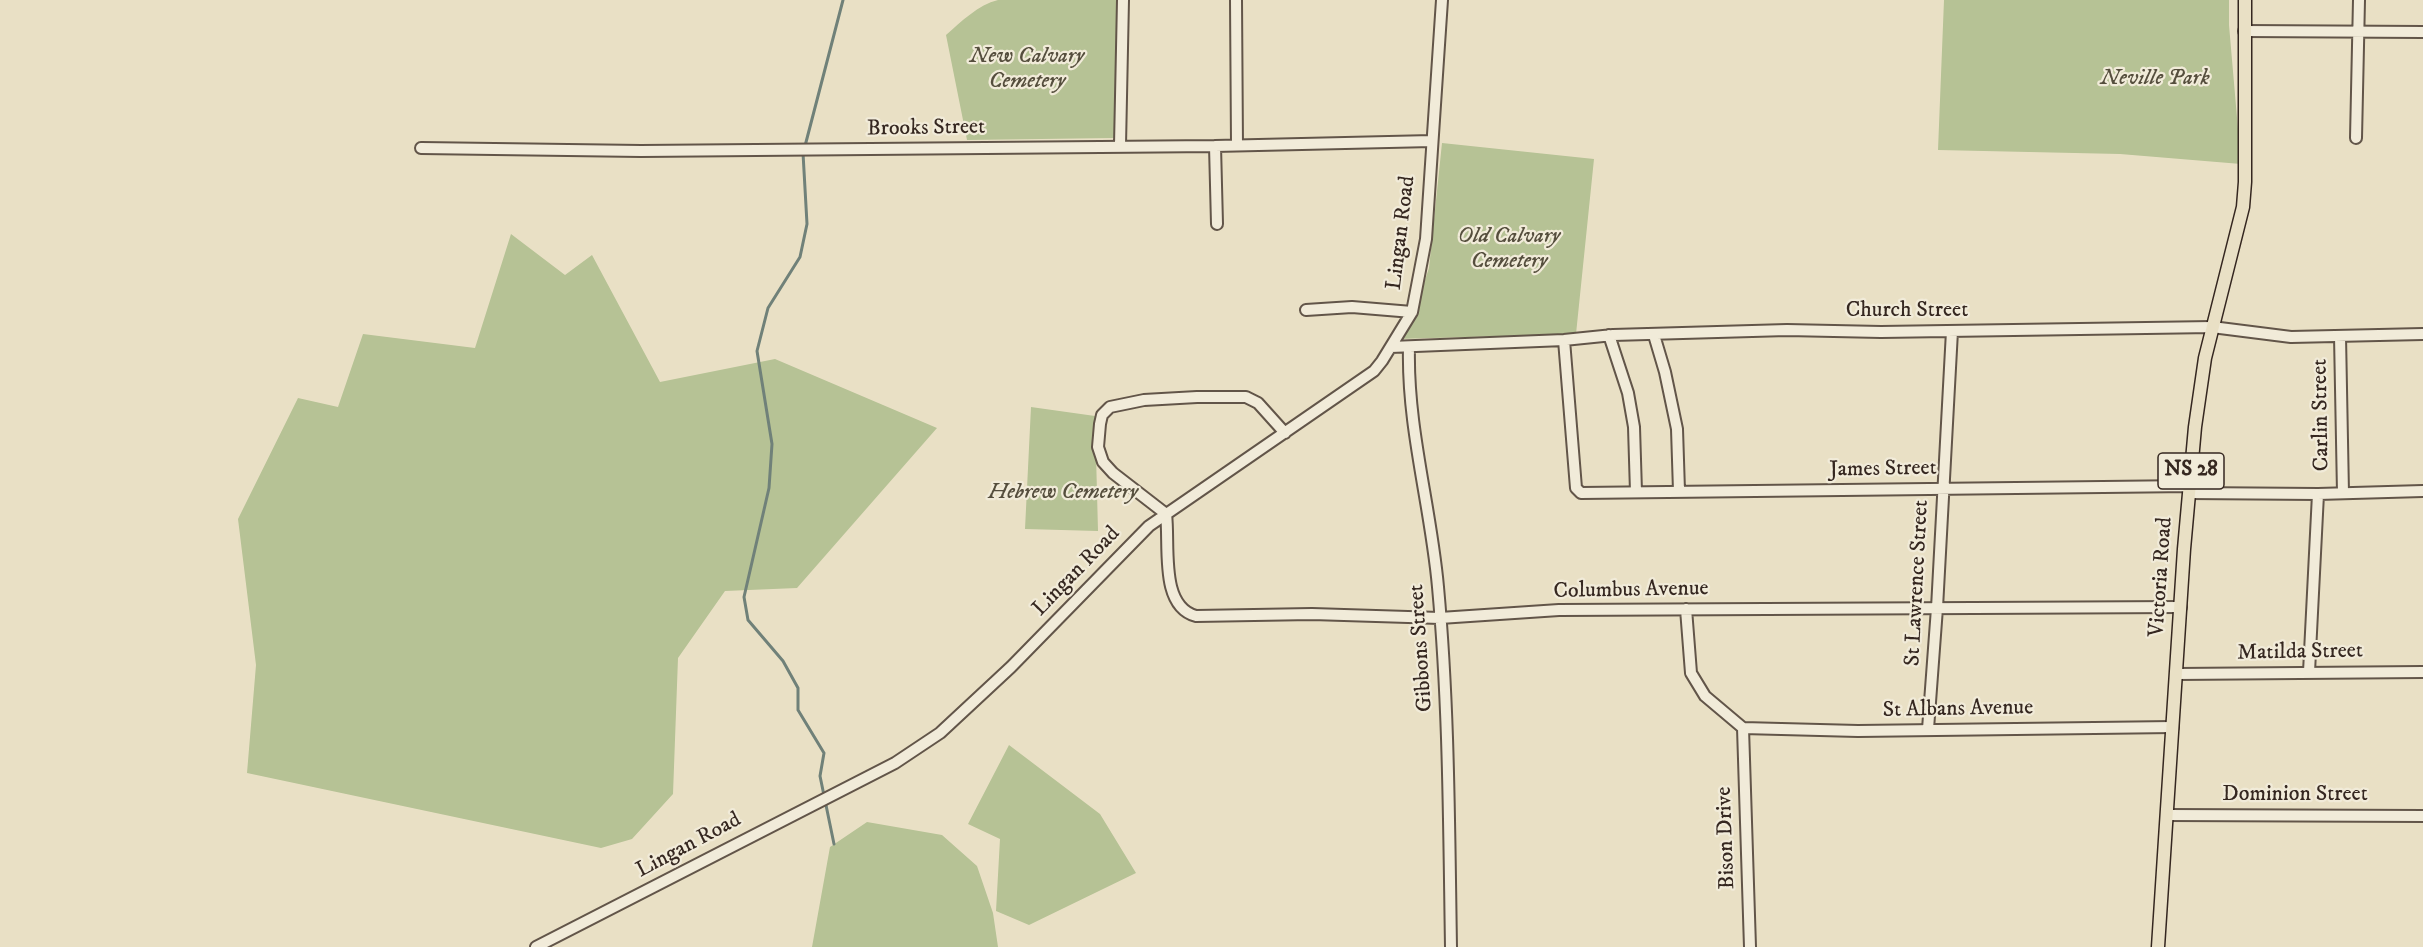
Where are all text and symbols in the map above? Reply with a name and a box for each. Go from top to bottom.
park label: New Calvary Cemetery [970,44,1084,96]
park label: Neville Park [2100,66,2210,92]
street label: Brooks Street [867,115,985,143]
street label: Lingan Road [1382,174,1422,292]
park label: Old Calvary Cemetery [1458,224,1560,276]
street label: Church Street [1846,298,1968,324]
street label: Carlin Street [2308,358,2336,472]
road number: NS 28 [2158,453,2224,489]
street label: James Street [1829,456,1937,484]
park label: Hebrew Cemetery [988,480,1138,506]
street label: St Lawrence Street [1900,499,1936,667]
street label: Victoria Road [2145,516,2179,638]
street label: Lingan Road [1028,522,1126,622]
street label: Columbus Avenue [1553,576,1709,606]
street label: Gibbons Street [1404,583,1440,713]
street label: Matilda Street [2237,639,2363,667]
street label: St Albans Avenue [1883,695,2033,725]
street label: Dominion Street [2222,782,2368,808]
street label: Bison Drive [1712,786,1742,890]
street label: Lingan Road [632,807,746,885]

